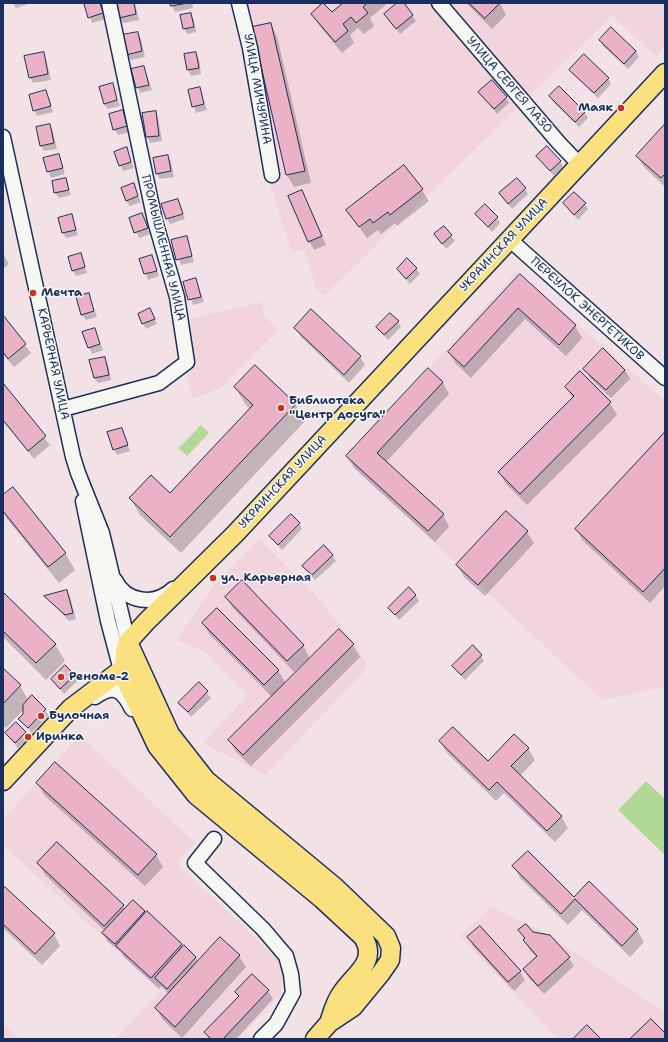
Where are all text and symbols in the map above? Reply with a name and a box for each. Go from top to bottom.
street label: УЛИЦА МИЧУРИНА [240,32,274,146]
street label: УЛИЦА СЕРГЕЯ ЛАЗО [463,34,555,136]
place label: Маяк [578,101,613,115]
marker: Маяк [616,103,626,113]
street label: ПРОМЫШЛЕННАЯ УЛИЦА [138,173,188,323]
street label: УКРАИНСКАЯ УЛИЦА [457,195,551,295]
street label: ПЕРЕУЛОК ЭНЕРГЕТИКОВ [527,254,647,364]
place label: Мечта [41,286,82,300]
marker: Мечта [28,288,38,298]
street label: КАРЬЕРНАЯ УЛИЦА [34,307,72,421]
place label: Библиотека "Центр досуга" [289,394,385,422]
marker: Библиотека "Центр досуга" [276,403,286,413]
street label: УКРАИНСКАЯ УЛИЦА [236,432,330,532]
place label: ул. Карьерная [221,571,311,585]
marker: ул. Карьерная [208,573,218,583]
place label: Реноме-2 [69,670,129,684]
marker: Реноме-2 [56,672,66,682]
place label: Булочная [49,709,109,723]
marker: Булочная [36,711,46,721]
place label: Иринка [36,730,84,744]
marker: Иринка [23,732,33,742]

